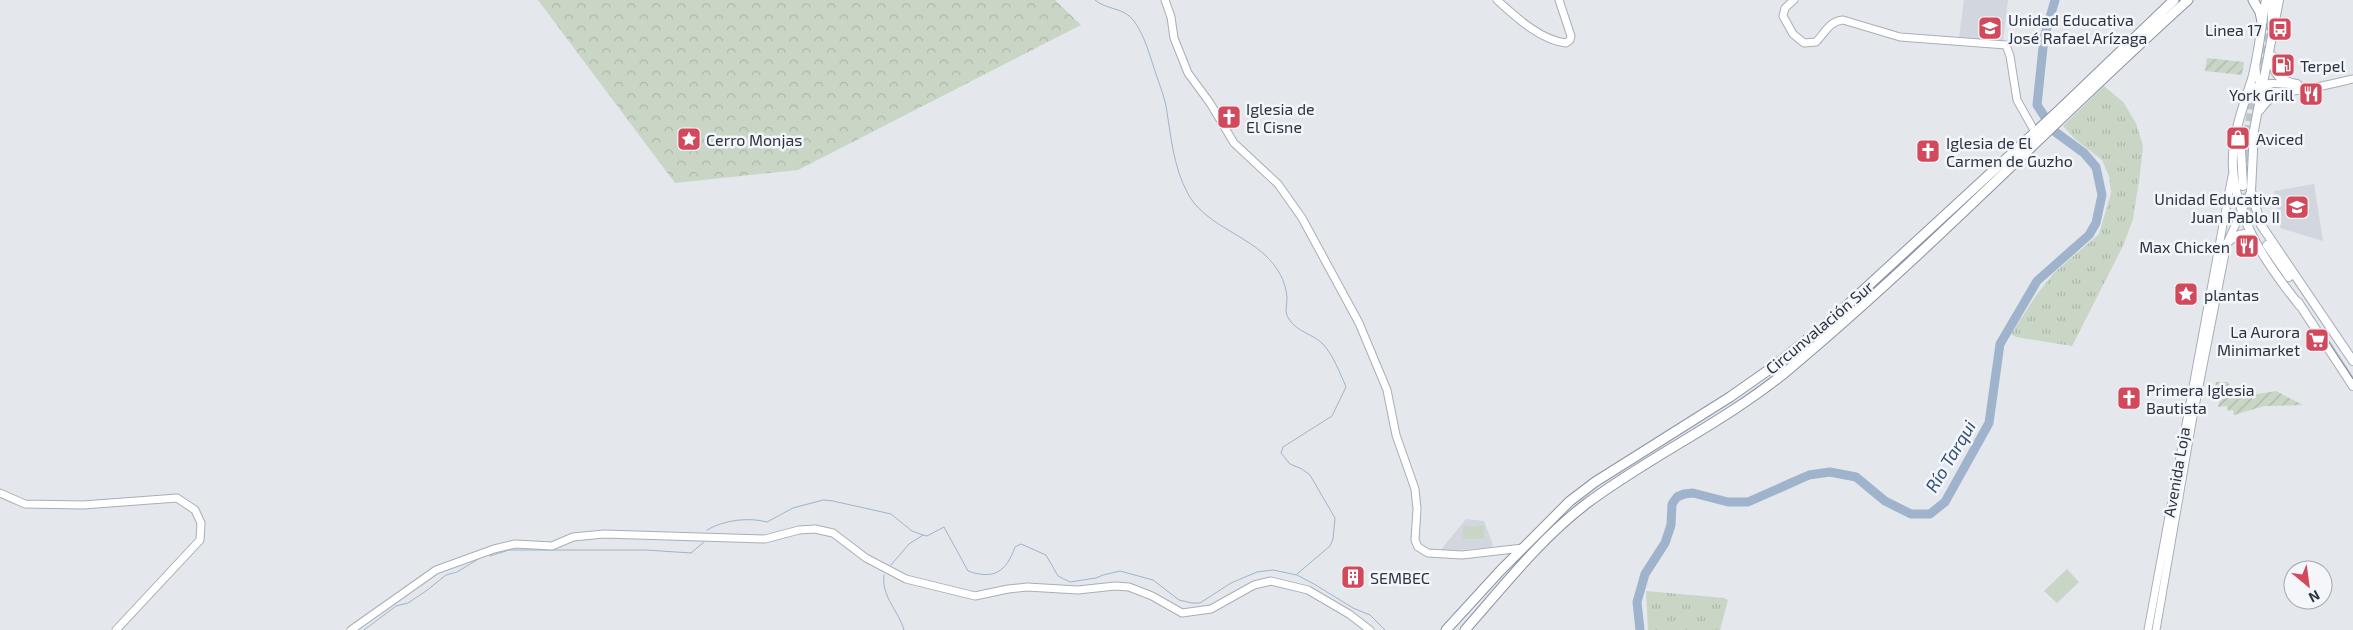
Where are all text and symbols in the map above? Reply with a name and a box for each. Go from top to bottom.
place label: Unidad Educativa José Rafael Arízaga [2008,10,2147,47]
school or university icon: Unidad Educativa José Rafael Arízaga [1977,15,2003,41]
bus stop icon: Linea 17 [2267,16,2293,42]
place label: Linea 17 [2205,20,2262,39]
fuel station icon: Terpel [2270,52,2296,78]
place label: Terpel [2300,56,2345,75]
restaurant icon: York Grill [2298,81,2324,107]
place label: York Grill [2229,85,2294,104]
place label: Iglesia de El Cisne [1246,99,1315,136]
church icon: Iglesia de El Cisne [1216,104,1242,130]
shop icon: Aviced [2225,125,2251,151]
place icon: Cerro Monjas [676,126,702,152]
place label: Aviced [2256,129,2304,148]
place label: Cerro Monjas [706,130,802,150]
place label: Iglesia de El Carmen de Guzho [1946,133,2073,170]
church icon: Iglesia de El Carmen de Guzho [1915,138,1941,164]
place label: Unidad Educativa Juan Pablo II [2154,189,2280,226]
school or university icon: Unidad Educativa Juan Pablo II [2284,194,2310,220]
restaurant icon: Max Chicken [2234,233,2260,259]
place label: Max Chicken [2139,237,2230,256]
street label: Circunvalación Sur [1761,276,1877,378]
place icon: plantas [2173,281,2199,307]
place label: plantas [2204,285,2259,304]
place label: La Aurora Minimarket [2217,322,2300,359]
supermarket icon: La Aurora Minimarket [2304,327,2330,353]
place label: Primera Iglesia Bautista [2146,380,2255,417]
church icon: Primera Iglesia Bautista [2116,385,2142,411]
water label: Río Tarqui [1920,416,1980,496]
street label: Avenida Loja [2159,425,2194,519]
north arrow [2283,560,2333,610]
building icon: SEMBEC [1340,564,1366,590]
place label: SEMBEC [1370,568,1430,587]
text: N [2306,587,2323,607]

